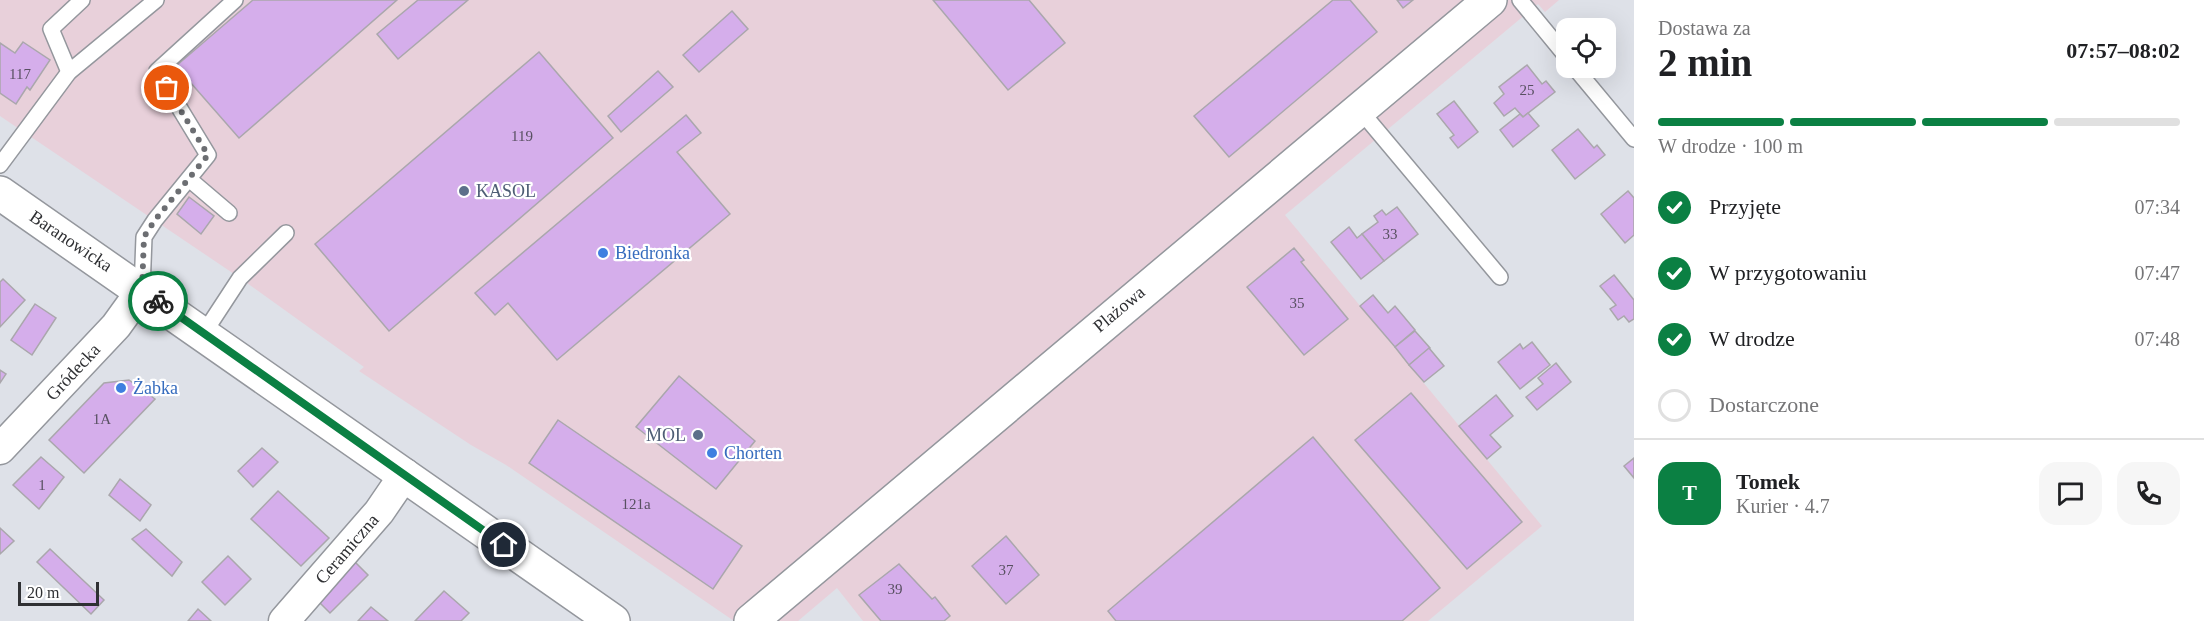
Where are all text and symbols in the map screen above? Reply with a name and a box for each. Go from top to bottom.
text: Dostawa za [1658,17,1751,39]
map controls [1556,18,1616,78]
button: locate [1556,18,1616,78]
text: 07:57–08:02 [2066,38,2180,63]
text: 2 min [1658,41,1752,84]
pin [141,62,192,113]
house number: 117 [9,66,31,82]
icon: bag [150,71,183,104]
house number: 25 [1520,82,1535,98]
house number: 119 [511,128,533,144]
text: W drodze · 100 m [1658,135,1803,157]
place label: KASOL [476,181,536,201]
marker: KASOL [457,184,471,198]
icon: check [1658,191,1691,224]
text: Przyjęte [1709,194,1781,219]
text: 07:34 [2134,196,2180,218]
street label: Baranowicka [26,206,116,276]
house number: 33 [1383,226,1398,242]
place label: Biedronka [615,243,690,263]
marker: Biedronka [596,246,610,260]
icon: check [1658,257,1691,290]
text: W przygotowaniu [1709,260,1867,285]
text: 07:47 [2134,262,2180,284]
courier [128,271,188,331]
street label: Plażowa [1089,282,1149,336]
icon: bike [142,285,175,318]
house number: 35 [1290,295,1305,311]
icon: check [1658,323,1691,356]
text: W drodze [1709,326,1795,351]
text: 07:48 [2134,328,2180,350]
street label: Gródecka [42,340,104,404]
place label: Żabka [133,378,178,398]
marker: Żabka [114,381,128,395]
text: Dostarczone [1709,392,1819,417]
house number: 1A [93,411,111,427]
place label: MOL [646,425,686,445]
marker: MOL [691,428,705,442]
place label: Chorten [724,443,782,463]
marker: Chorten [705,446,719,460]
button: chat [2039,462,2102,525]
button: phone [2117,462,2180,525]
text: Tomek [1736,469,1800,494]
house number: 1 [38,477,46,493]
text: T [1682,480,1697,505]
text: Kurier · 4.7 [1736,495,1830,517]
house number: 121a [621,496,651,512]
street label: Ceramiczna [311,510,383,588]
pin [478,519,529,570]
icon: home [487,528,520,561]
house number: 37 [999,562,1014,578]
scale bar [18,579,99,606]
house number: 39 [888,581,903,597]
text: 20 m [27,584,59,601]

